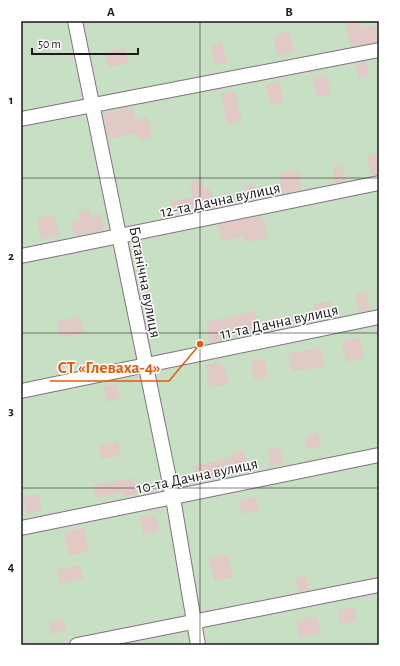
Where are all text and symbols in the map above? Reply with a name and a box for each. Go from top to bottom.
text: A [107,6,115,19]
text: B [285,6,293,19]
scale bar [32,30,138,56]
text: 50 m [38,38,61,50]
text: 1 [9,94,13,107]
street label: 12-та Дачна вулиця [159,179,282,222]
street label: Ботанічна вулиця [125,225,164,339]
text: 2 [8,250,14,263]
street label: 11-та Дачна вулиця [219,302,340,343]
callout: СТ «Глеваха-4» [50,352,169,381]
text: СТ «Глеваха-4» [57,359,161,376]
text: 3 [8,405,14,418]
street label: 10-та Дачна вулиця [135,455,259,498]
text: 4 [8,561,15,574]

